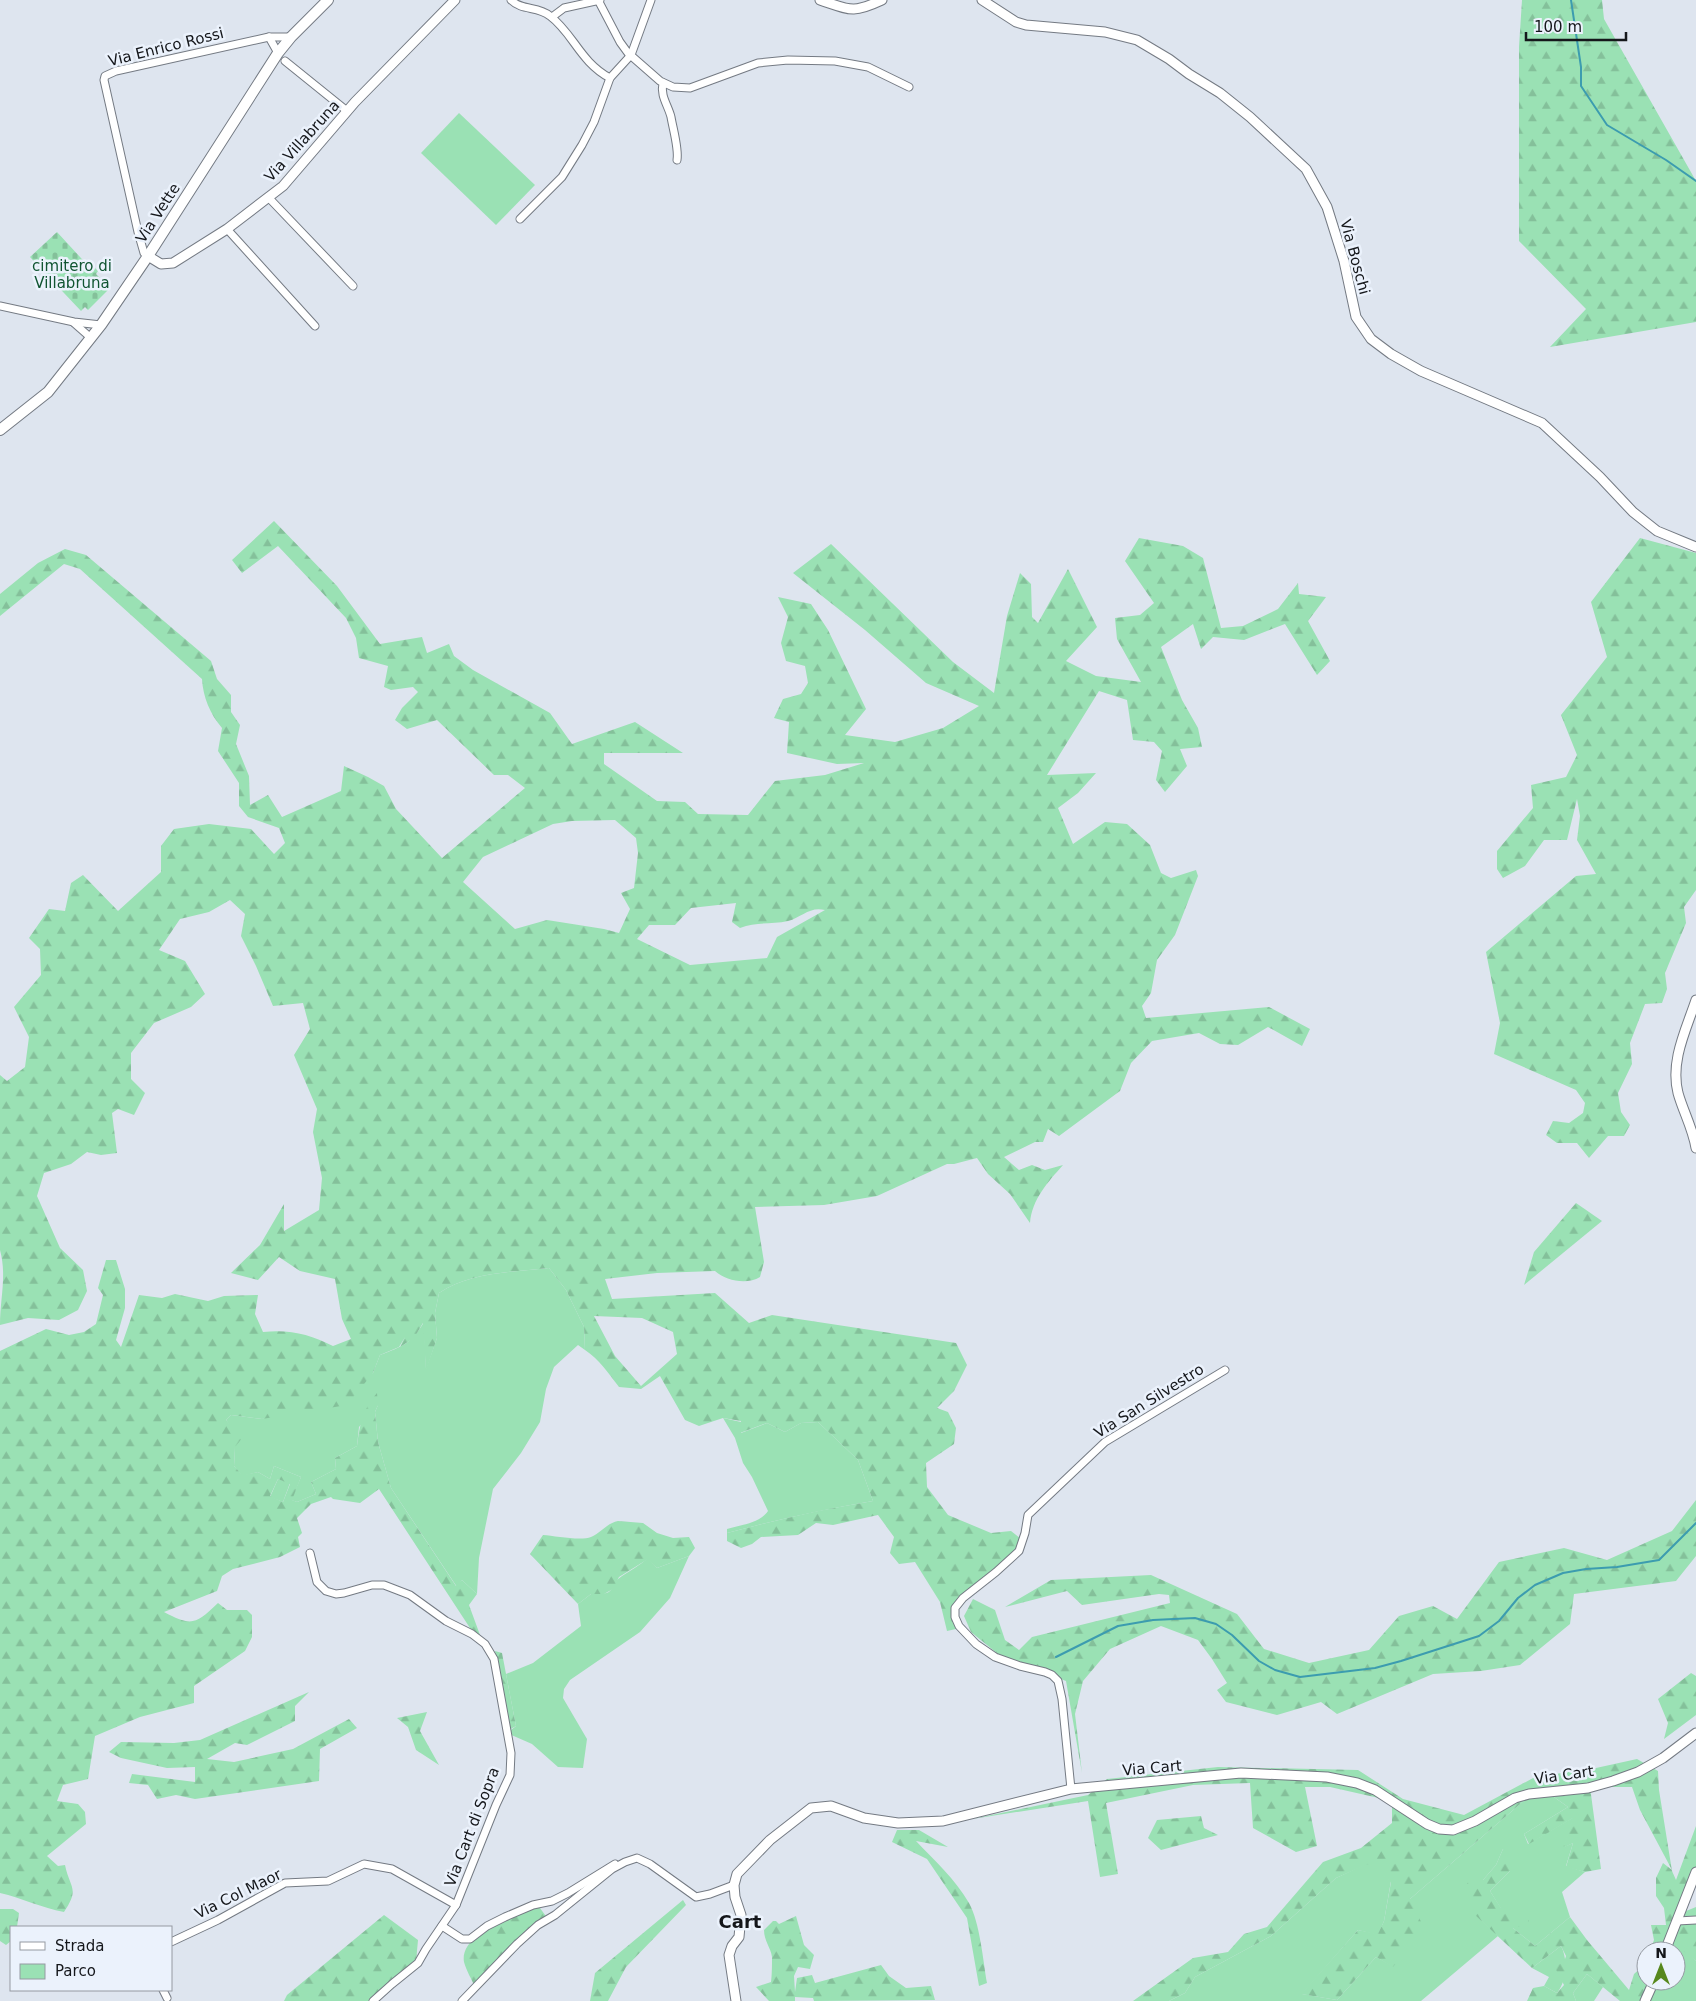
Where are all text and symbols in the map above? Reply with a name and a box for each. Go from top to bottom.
scale bar [1526,10,1626,42]
text: 100 m [1534,18,1582,36]
street label: Via Enrico Rossi [106,24,226,70]
street label: Via Villabruna [261,96,343,186]
street label: Via Vette [132,180,184,246]
street label: Via Boschi [1336,217,1374,297]
park label: cimitero di Villabruna [32,257,112,292]
street label: Via San Silvestro [1091,1360,1207,1442]
street label: Via Cart [1121,1756,1183,1780]
street label: Via Cart [1533,1762,1595,1788]
street label: Via Cart di Sopra [441,1765,503,1889]
street label: Via Col Maor [192,1865,285,1923]
district label: Cart [719,1911,762,1932]
legend [10,1926,172,1991]
text: Strada [55,1937,104,1955]
north arrow [1636,1941,1686,1991]
text: N [1655,1945,1667,1961]
text: Parco [55,1962,96,1980]

